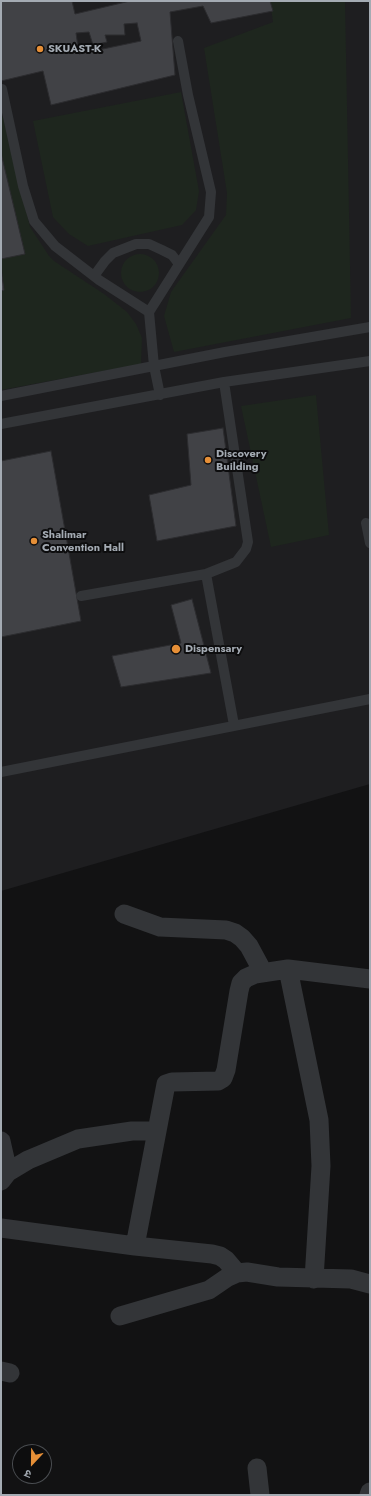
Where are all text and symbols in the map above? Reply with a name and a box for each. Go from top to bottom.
place label: SKUAST-K [48,42,102,56]
marker: SKUAST-K [35,44,45,54]
place label: Discovery Building [216,447,266,473]
marker: Discovery Building [203,455,213,465]
place label: Shalimar Convention Hall [42,528,124,554]
marker: Shalimar Convention Hall [29,536,39,546]
place label: Dispensary [185,642,242,656]
marker: Dispensary [170,643,182,655]
north arrow [12,1444,52,1484]
text: उ [22,1466,34,1483]

